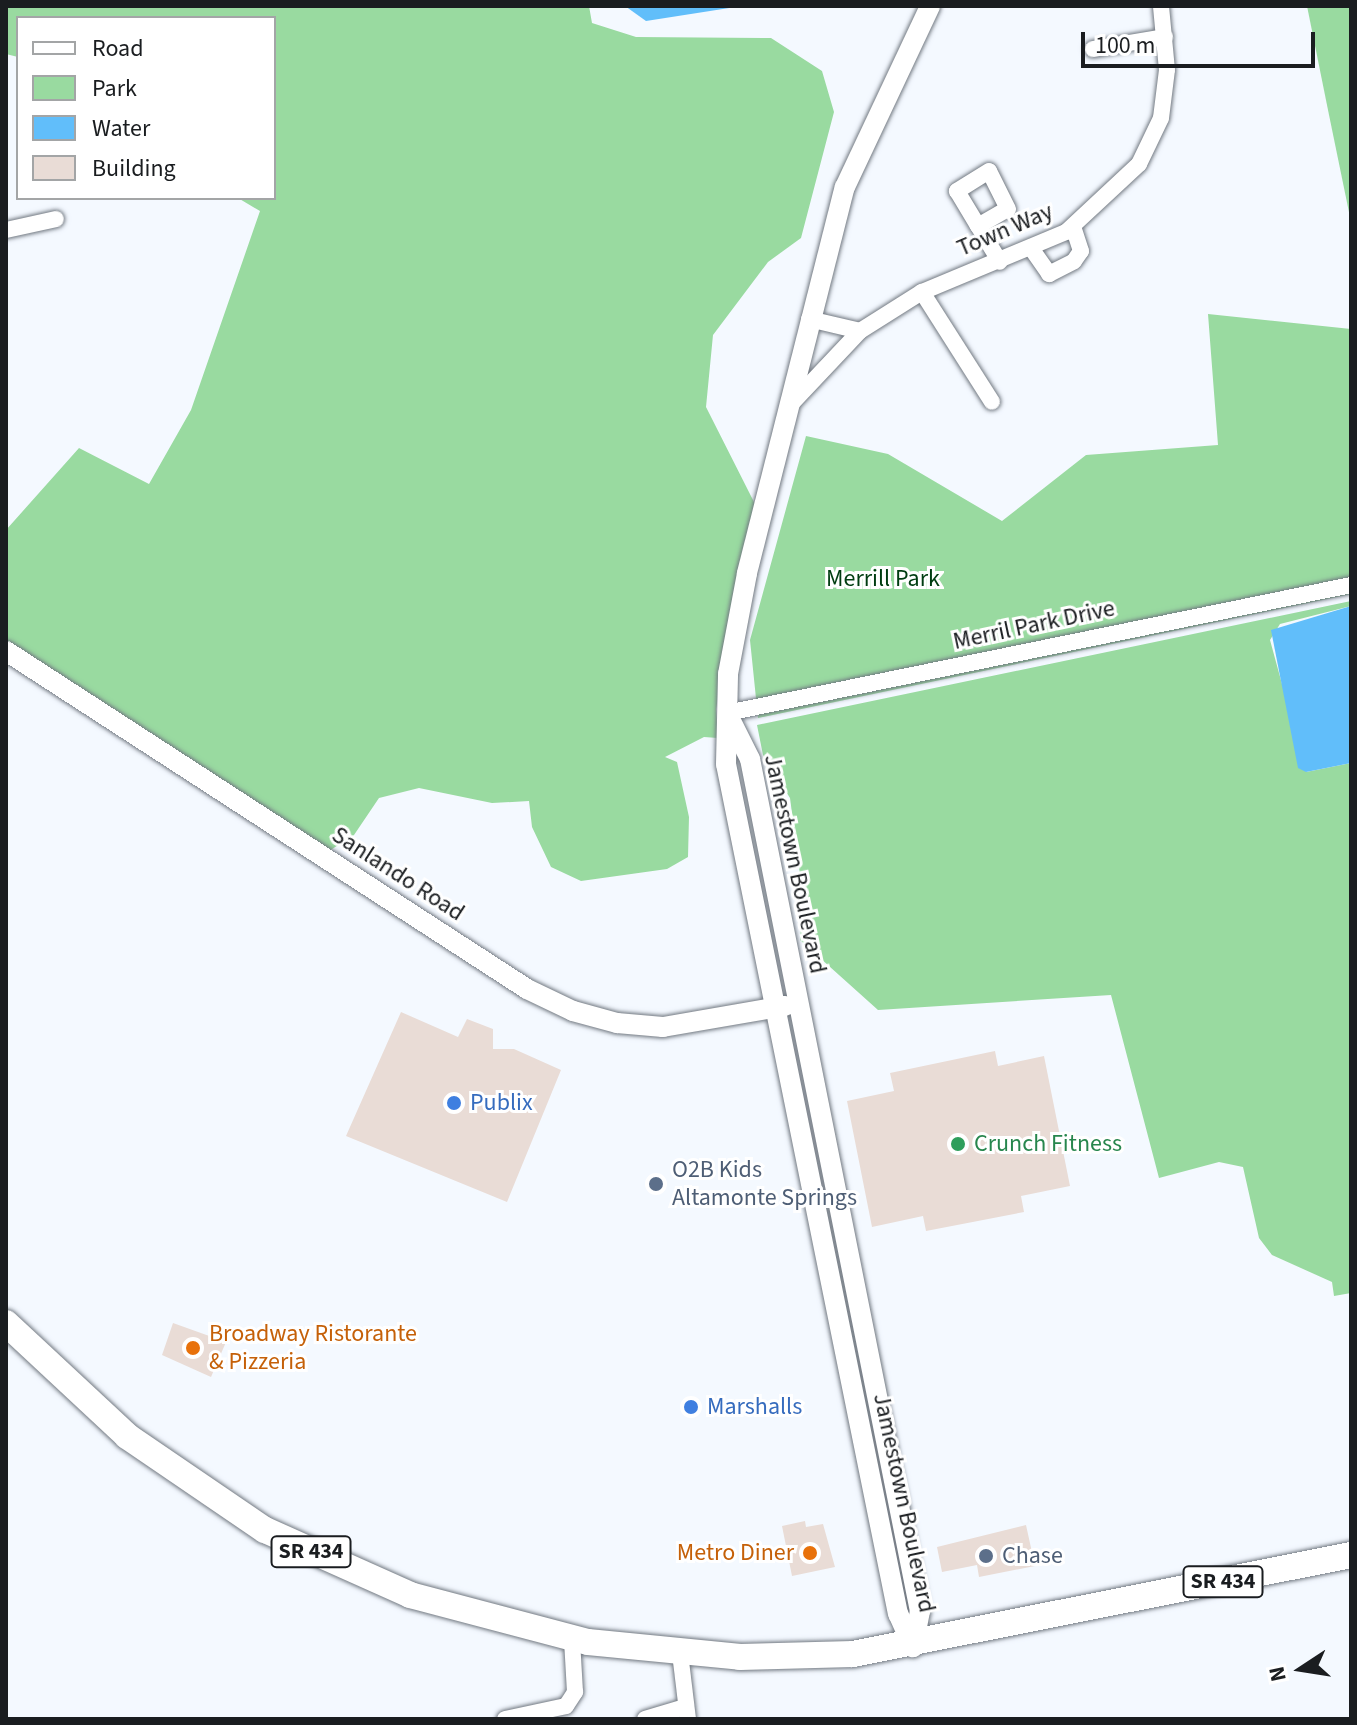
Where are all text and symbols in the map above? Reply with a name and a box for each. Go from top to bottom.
legend [16,16,276,200]
scale bar [1085,16,1319,66]
text: 100 m [1095,28,1155,63]
text: Road [92,31,144,66]
text: Park [92,71,137,106]
text: Water [92,111,150,146]
text: Building [92,151,176,186]
street label: Town Way [953,197,1057,263]
park label: Merrill Park [826,565,940,593]
street label: Merril Park Drive [951,594,1117,656]
street label: Jamestown Boulevard [758,752,832,976]
street label: Sanlando Road [326,821,470,927]
place label: Publix [470,1089,533,1117]
marker: Publix [445,1094,463,1112]
place label: Crunch Fitness [974,1130,1122,1158]
marker: Crunch Fitness [949,1135,967,1153]
place label: O2B Kids Altamonte Springs [672,1156,857,1212]
marker: O2B Kids Altamonte Springs [647,1175,665,1193]
place label: Broadway Ristorante & Pizzeria [209,1320,417,1376]
marker: Broadway Ristorante & Pizzeria [184,1339,202,1357]
street label: Jamestown Boulevard [867,1391,941,1615]
place label: Marshalls [707,1393,802,1421]
marker: Marshalls [682,1398,700,1416]
road number: SR 434 [269,1534,353,1570]
place label: Metro Diner [677,1539,794,1567]
place label: Chase [1002,1542,1063,1570]
marker: Metro Diner [801,1544,819,1562]
marker: Chase [977,1547,995,1565]
road number: SR 434 [1181,1564,1265,1600]
north arrow [1261,1629,1341,1709]
text: N [1260,1664,1295,1684]

